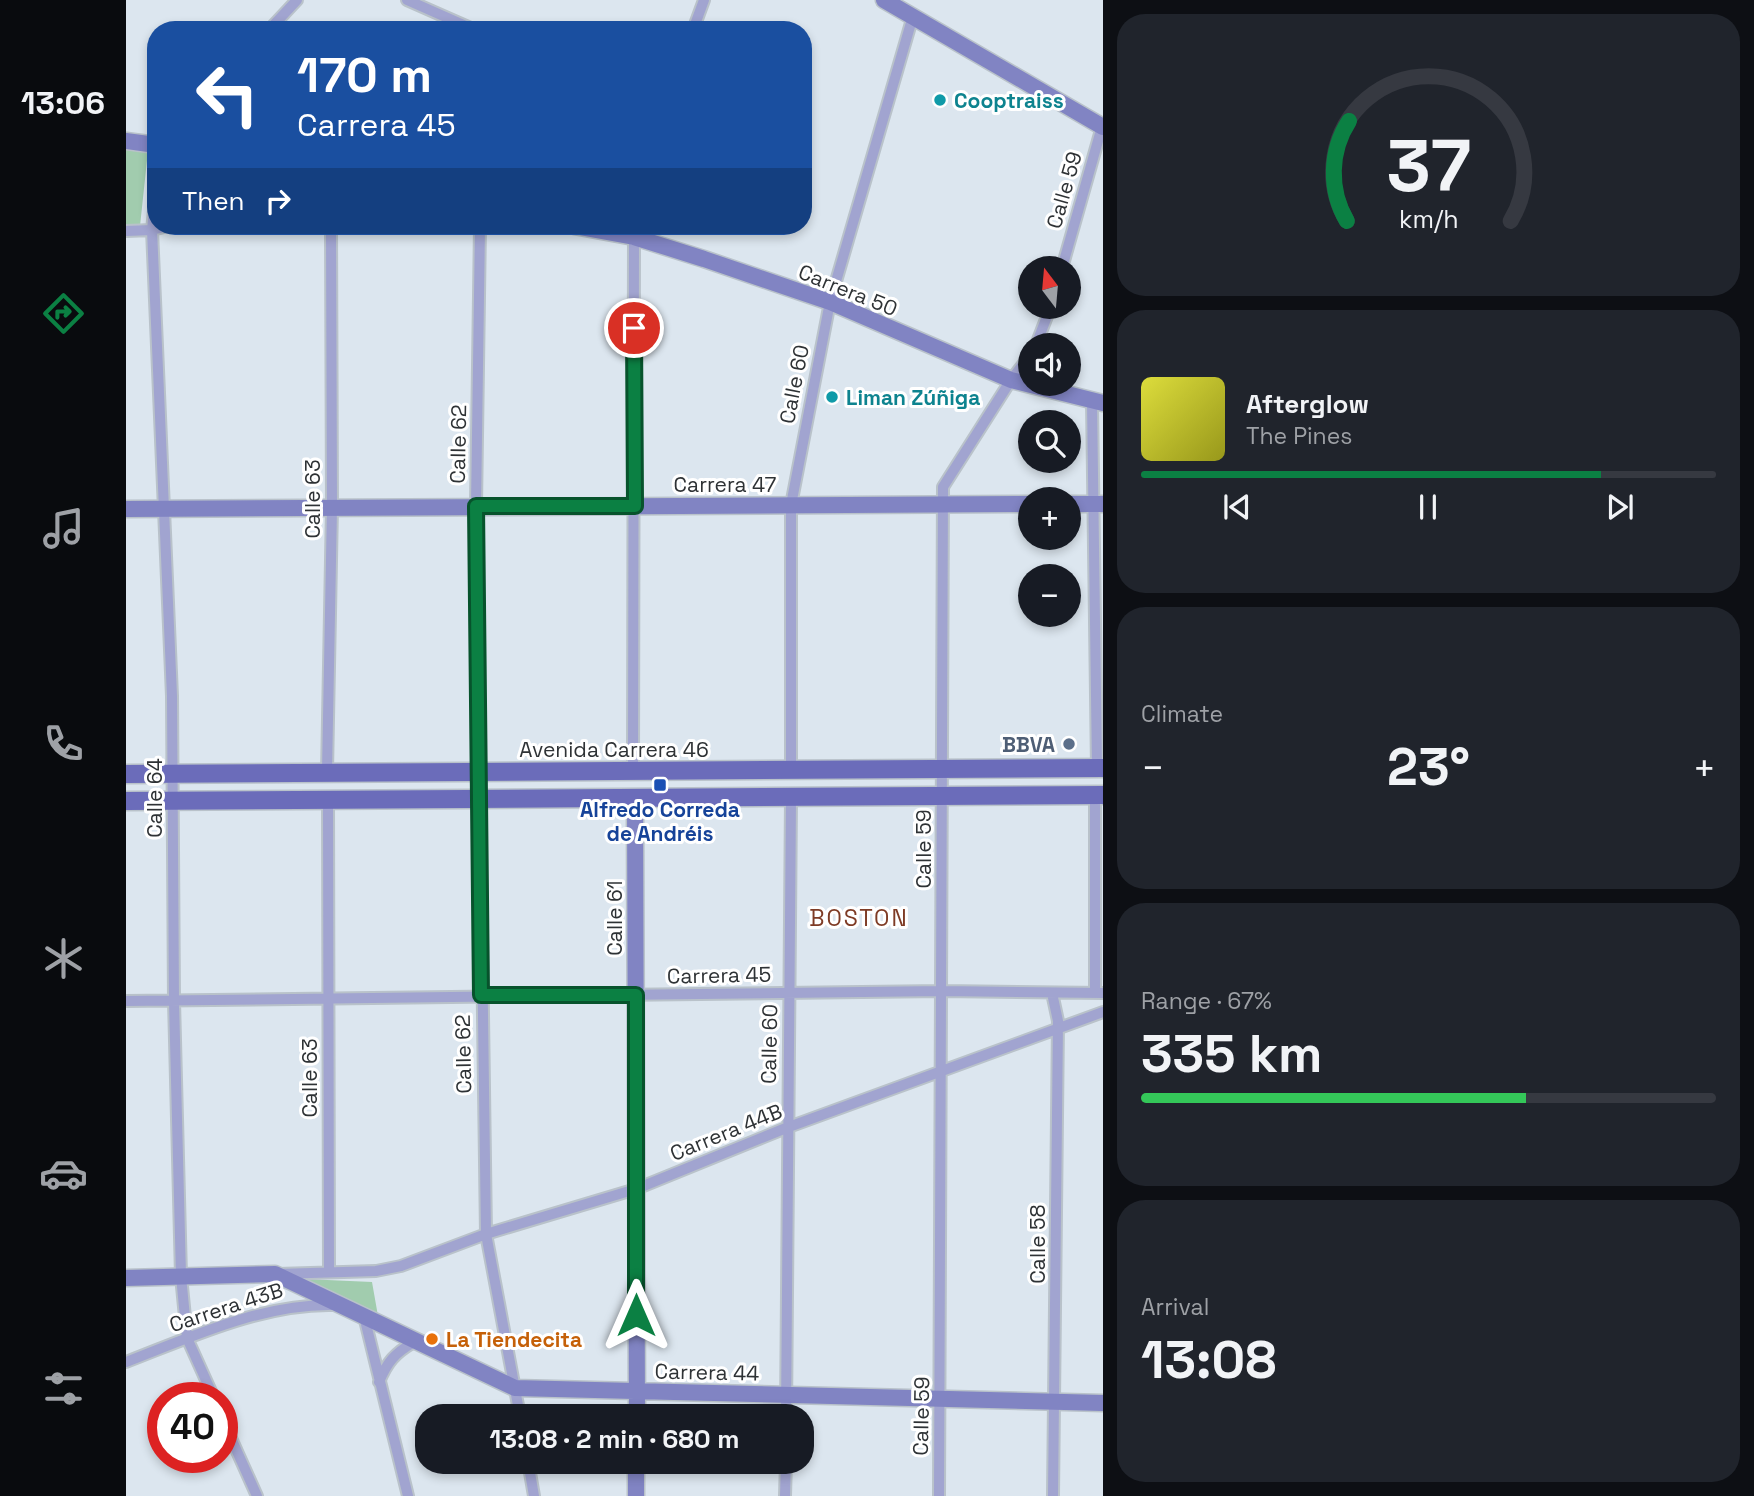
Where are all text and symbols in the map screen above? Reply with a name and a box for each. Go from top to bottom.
text: 170 m [297,44,432,106]
icon: left [182,49,273,140]
text: 13:06 [21,83,105,123]
place label: Cooptraiss [954,87,1064,114]
marker: Cooptraiss [932,92,948,108]
text: Carrera 45 [297,105,456,145]
text: 37 [1386,120,1471,213]
street label: Calle 59 [1040,148,1088,232]
icon: right [259,182,297,220]
text: Then [182,184,245,218]
text: km/h [1399,203,1458,235]
north arrow [1018,256,1082,318]
map controls [1018,256,1081,627]
street label: Carrera 50 [794,258,902,322]
icon: directions [39,289,88,338]
pin [604,298,664,358]
icon: arrive [615,309,653,347]
button: sound [1018,333,1081,396]
street label: Calle 60 [773,342,815,426]
place label: Liman Zúñiga [846,384,980,411]
text: Afterglow [1246,387,1369,421]
marker: Liman Zúñiga [824,389,840,405]
street label: Calle 62 [444,404,472,484]
button: search [1018,410,1081,473]
text: The Pines [1246,421,1352,451]
street label: Calle 63 [299,459,326,539]
street label: Carrera 47 [674,471,777,498]
button: + [1018,487,1081,550]
icon: previous [1218,488,1256,526]
icon: pause [1409,488,1447,526]
icon: next [1601,488,1639,526]
icon: music [39,504,88,553]
button: − [1018,564,1081,627]
text: Climate [1141,699,1223,729]
icon: phone [39,719,88,768]
place label: BBVA [1002,731,1055,758]
text: 23° [1387,734,1470,800]
street label: Avenida Carrera 46 [519,736,709,763]
marker: BBVA [1061,736,1077,752]
text: − [1141,744,1165,792]
text: + [1692,744,1716,792]
street label: Calle 64 [141,758,168,838]
marker: Alfredo Correda de Andréis [652,777,668,793]
place label: Alfredo Correda de Andréis [580,796,740,847]
street label: Calle 59 [910,809,937,889]
street label: Calle 61 [601,880,628,956]
district label: BOSTON [809,903,909,933]
icon: climate [39,934,88,983]
street label: Carrera 45 [667,961,771,989]
text: Range · 67% [1141,986,1272,1016]
street label: Calle 60 [755,1004,783,1084]
street label: Calle 62 [449,1014,477,1094]
text: 335 km [1141,1021,1322,1087]
street label: Calle 63 [296,1038,323,1118]
street label: Carrera 44B [666,1097,786,1167]
icon: car [39,1149,88,1198]
street label: Calle 58 [1024,1204,1051,1284]
street label: Carrera 43B [166,1276,286,1338]
position arrow [599,1278,673,1352]
text: Arrival [1141,1292,1209,1322]
place label: La Tiendecita [446,1326,582,1353]
text: 13:08 [1141,1327,1277,1393]
marker: La Tiendecita [424,1331,440,1347]
street label: Carrera 44 [654,1358,760,1386]
icon: filters [39,1364,88,1413]
street label: Calle 59 [907,1376,935,1456]
speed limit sign: 40 [147,1382,238,1473]
text: 13:08 · 2 min · 680 m [489,1422,740,1456]

